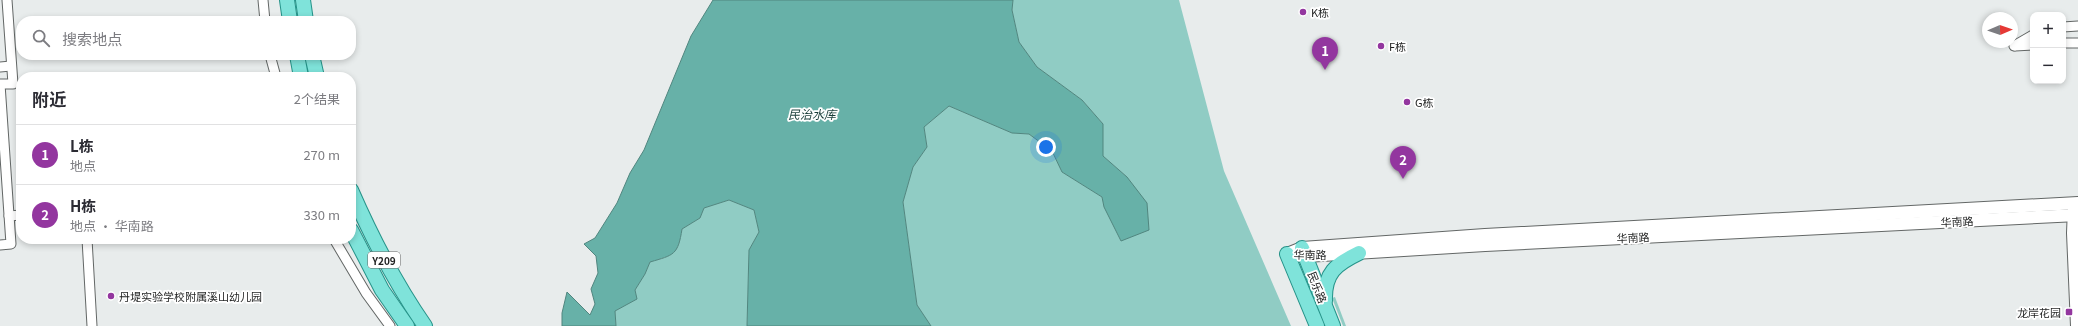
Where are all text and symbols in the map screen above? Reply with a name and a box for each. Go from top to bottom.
place label: K栋 [1311,4,1329,20]
marker: K栋 [1298,7,1308,17]
north arrow [1982,12,2018,48]
map controls [2030,12,2066,84]
button: + [2030,12,2066,48]
search box [16,16,356,60]
icon: search [30,27,52,49]
text: 搜索地点 [62,28,122,49]
pin: 1 [1312,37,1338,70]
place label: F栋 [1389,38,1406,54]
marker: F栋 [1376,41,1386,51]
button: − [2030,48,2066,84]
text: 附近 [32,86,66,111]
text: 2个结果 [294,89,340,108]
place label: G栋 [1415,94,1434,110]
marker: G栋 [1402,97,1412,107]
water label: 民治水库 [788,105,838,122]
text: L栋 [70,135,94,156]
your location [1036,137,1056,157]
text: 1 [41,145,49,164]
text: 270 m [303,145,340,164]
pin: 2 [1390,146,1416,179]
text: 地点 [70,156,96,175]
text: H栋 [70,195,96,216]
text: 2 [41,205,49,224]
text: 330 m [303,205,340,224]
street label: 华南路 [1940,212,1974,230]
text: 地点 · 华南路 [70,216,154,235]
street label: 华南路 [1616,228,1650,246]
street label: 华南路 [1293,246,1327,262]
road number: Y209 [368,252,400,268]
street label: 民乐路 [1305,269,1331,305]
place label: 丹堤实验学校附属溪山幼儿园 [119,288,262,304]
marker: 丹堤实验学校附属溪山幼儿园 [106,291,116,301]
place label: 龙岸花园 [2017,304,2061,320]
marker: 龙岸花园 [2064,307,2074,317]

